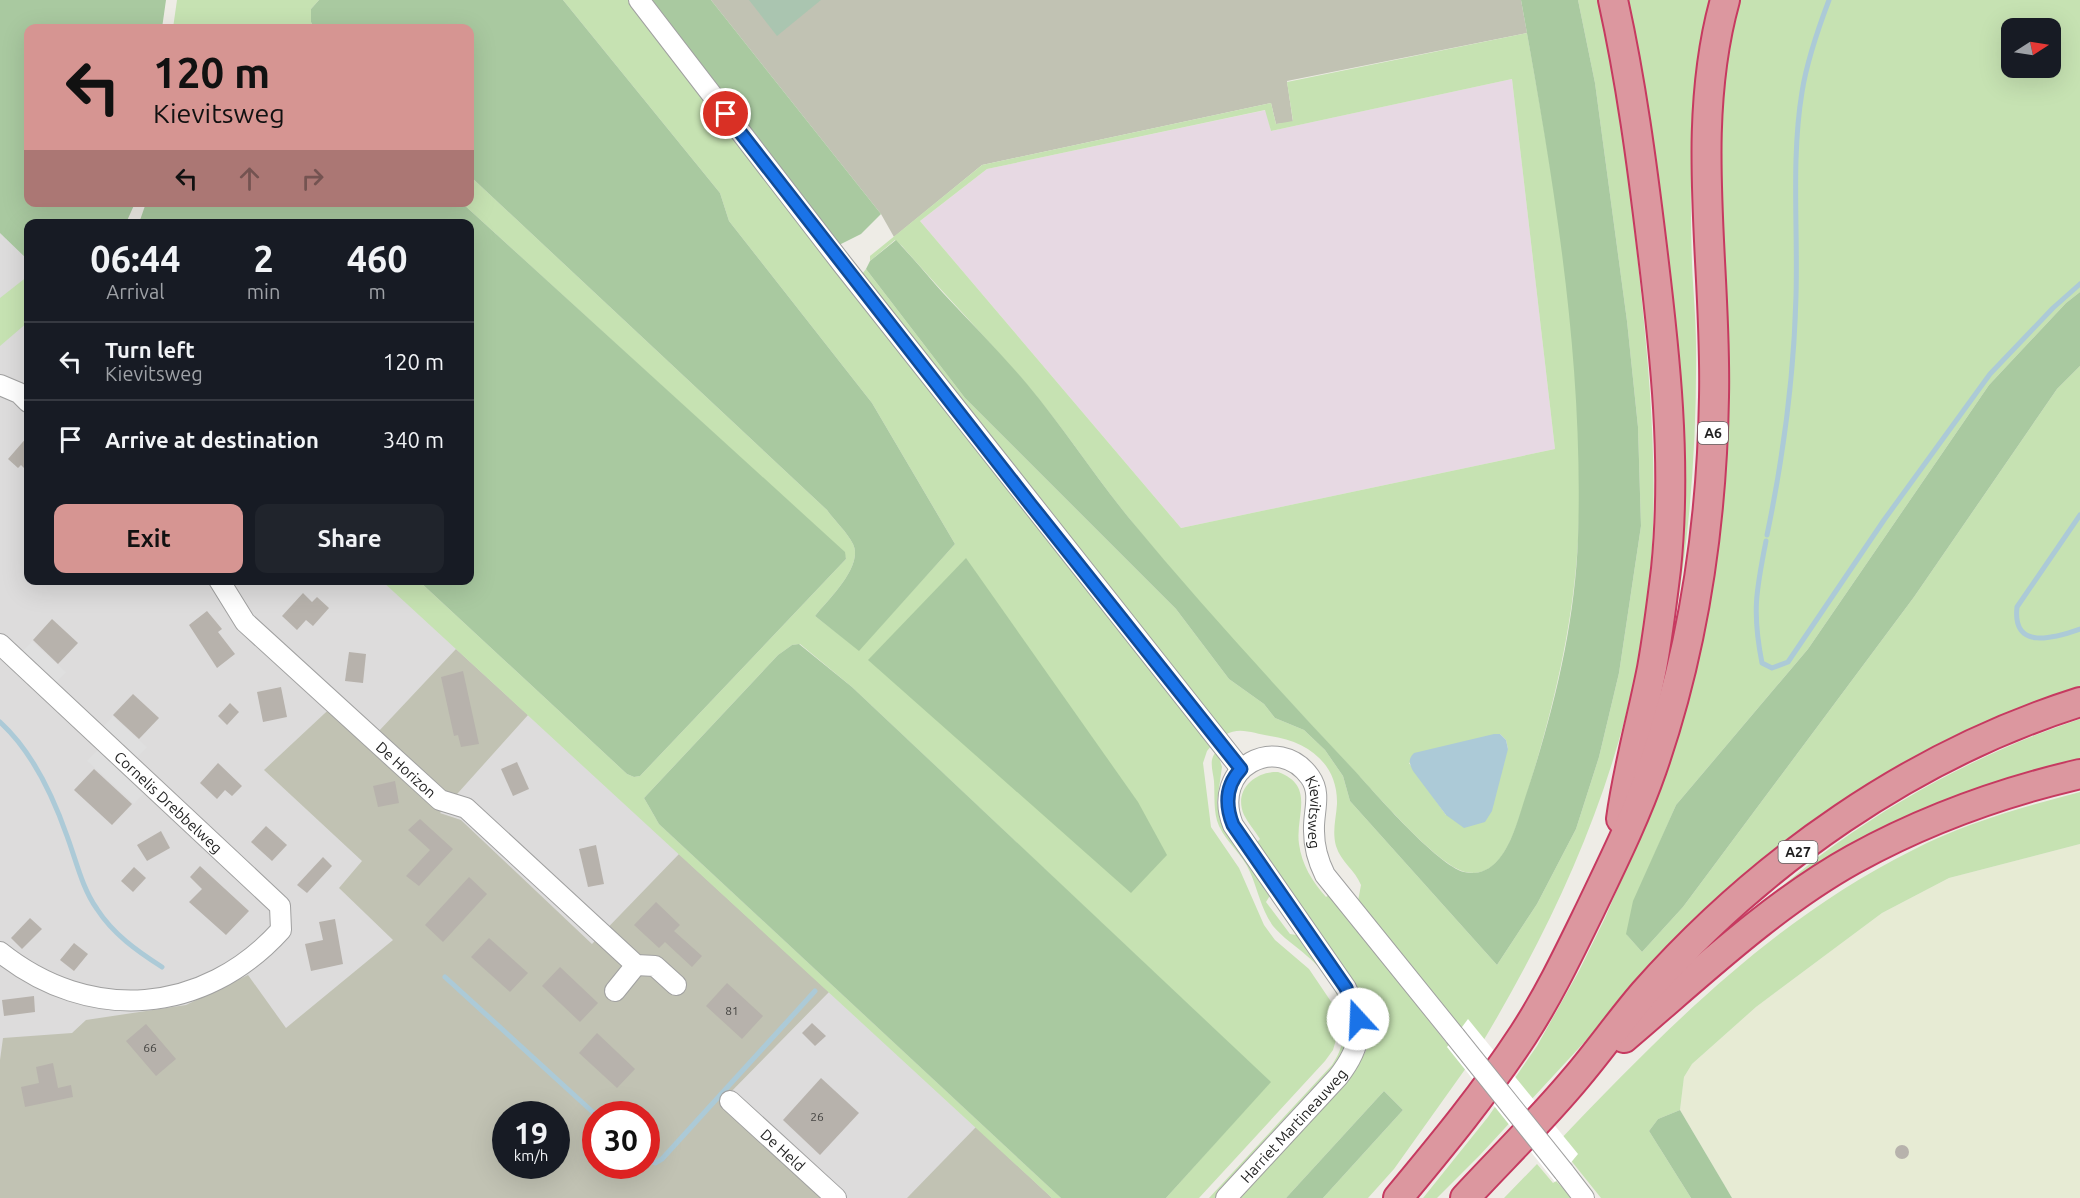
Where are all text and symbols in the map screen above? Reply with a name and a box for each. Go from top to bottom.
north arrow [2001,18,2061,78]
map controls [2001,18,2061,78]
icon: left [54,48,132,126]
text: 120 m [153,49,270,96]
pin [700,88,751,139]
icon: arrive [709,97,742,130]
text: Kievitsweg [153,98,285,128]
icon: left [170,162,203,195]
icon: ahead [233,162,266,195]
icon: right [296,162,329,195]
text: 06:44 [90,238,180,279]
text: 2 [253,238,274,279]
text: 460 [347,238,408,279]
text: Arrival [106,280,165,303]
text: min [247,280,280,303]
text: m [369,280,386,303]
text: Turn left [105,337,195,362]
icon: left [54,345,87,378]
text: 120 m [383,349,444,374]
text: Kievitsweg [105,362,203,385]
road number: A6 [1698,422,1728,444]
icon: arrive [54,423,87,456]
text: Arrive at destination [105,427,319,452]
text: 340 m [383,427,444,452]
button: Exit [54,504,243,573]
button: Share [255,504,444,573]
street label: De Horizon [373,738,440,801]
street label: Cornelis Drebbelweg [111,747,226,856]
street label: Kievitsweg [1303,773,1325,850]
road number: A27 [1778,841,1818,863]
position arrow [1326,987,1390,1051]
house number: 81 [725,1004,739,1017]
house number: 66 [143,1041,157,1054]
street label: Harriet Martineauweg [1237,1065,1350,1186]
speed limit sign: 30 [582,1101,660,1179]
house number: 26 [810,1110,824,1123]
text: 19 [514,1116,548,1150]
street label: De Held [758,1125,809,1174]
text: km/h [514,1147,548,1164]

